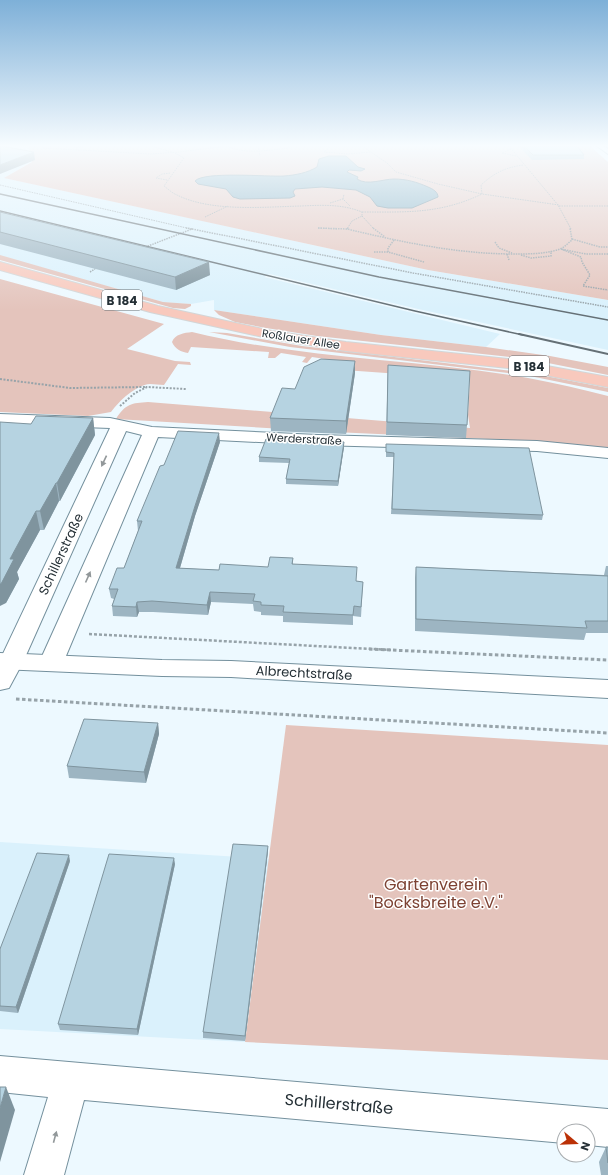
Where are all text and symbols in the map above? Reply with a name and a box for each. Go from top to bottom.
road number: B 184 [102,290,142,310]
street label: Roßlauer Allee [261,325,341,353]
road number: B 184 [509,356,549,376]
street label: Werderstraße [266,429,342,449]
one-way arrow [101,455,107,466]
street label: Schillerstraße [34,510,88,598]
one-way arrow [85,571,91,583]
street label: Albrechtstraße [255,661,353,685]
park label: Gartenverein "Bocksbreite e.V." [369,873,503,914]
street label: Schillerstraße [284,1088,394,1120]
north arrow [556,1123,596,1163]
one-way arrow [52,1131,58,1143]
text: N [577,1140,594,1153]

